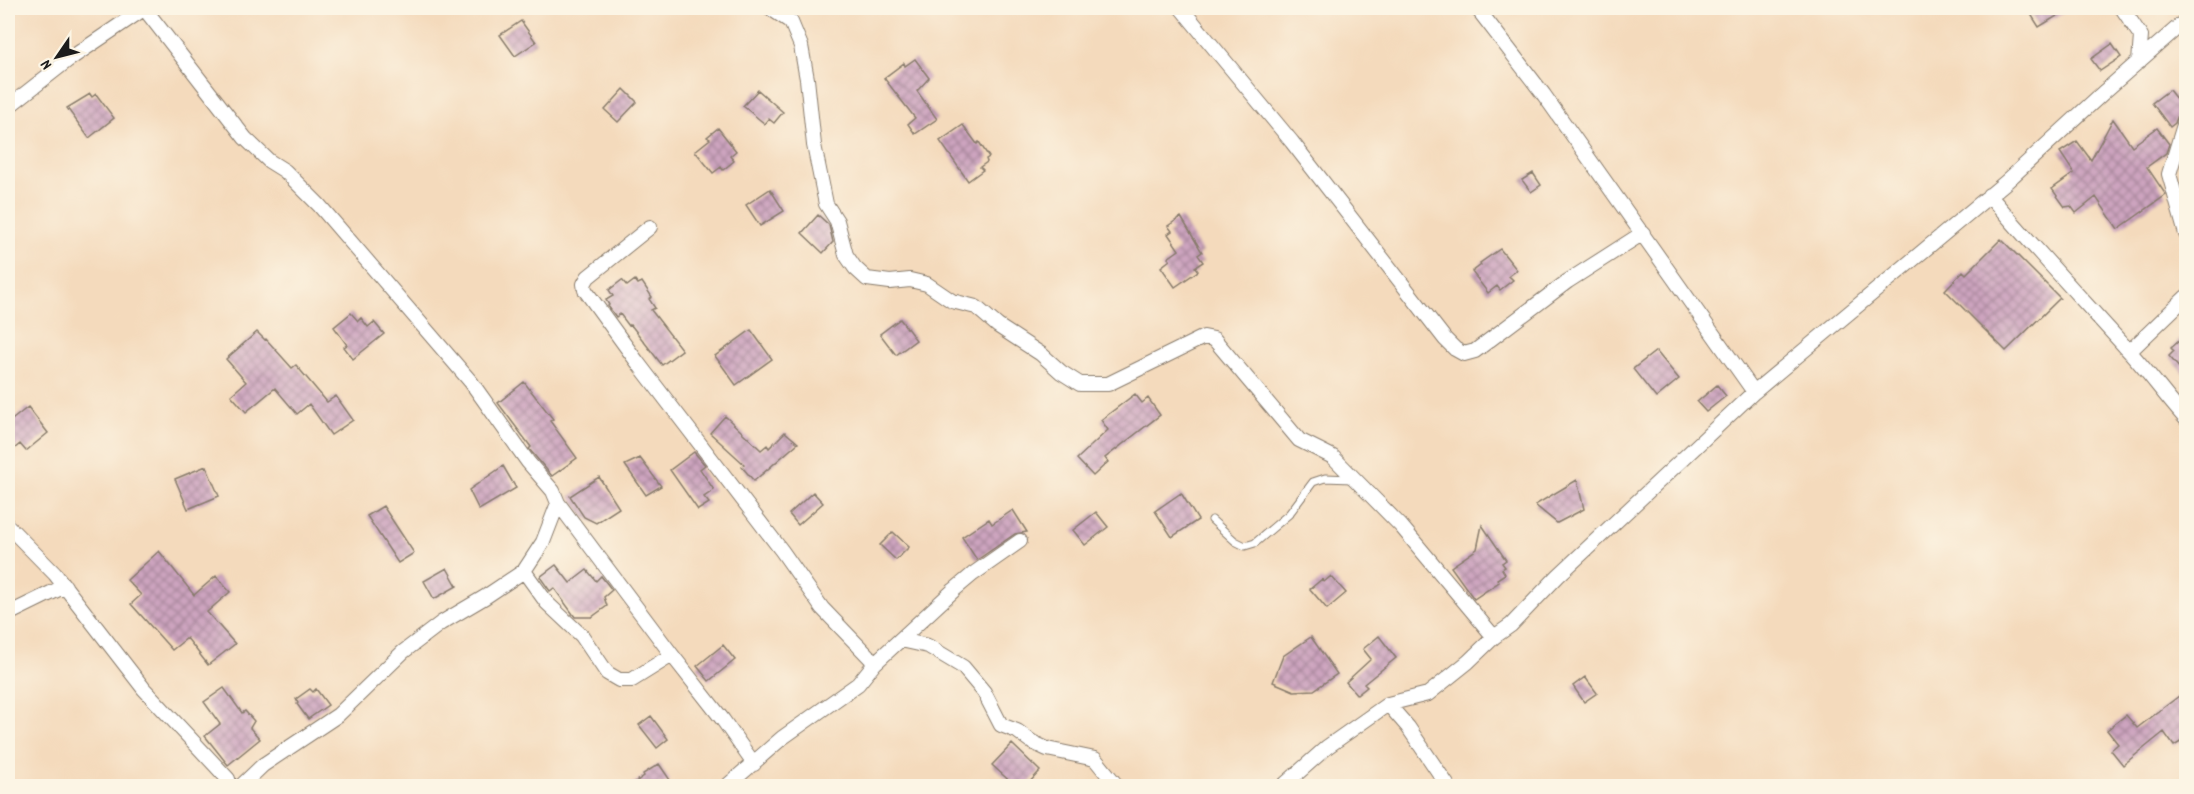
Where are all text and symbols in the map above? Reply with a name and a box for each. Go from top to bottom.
north arrow [27,27,87,87]
text: N [35,54,58,74]

